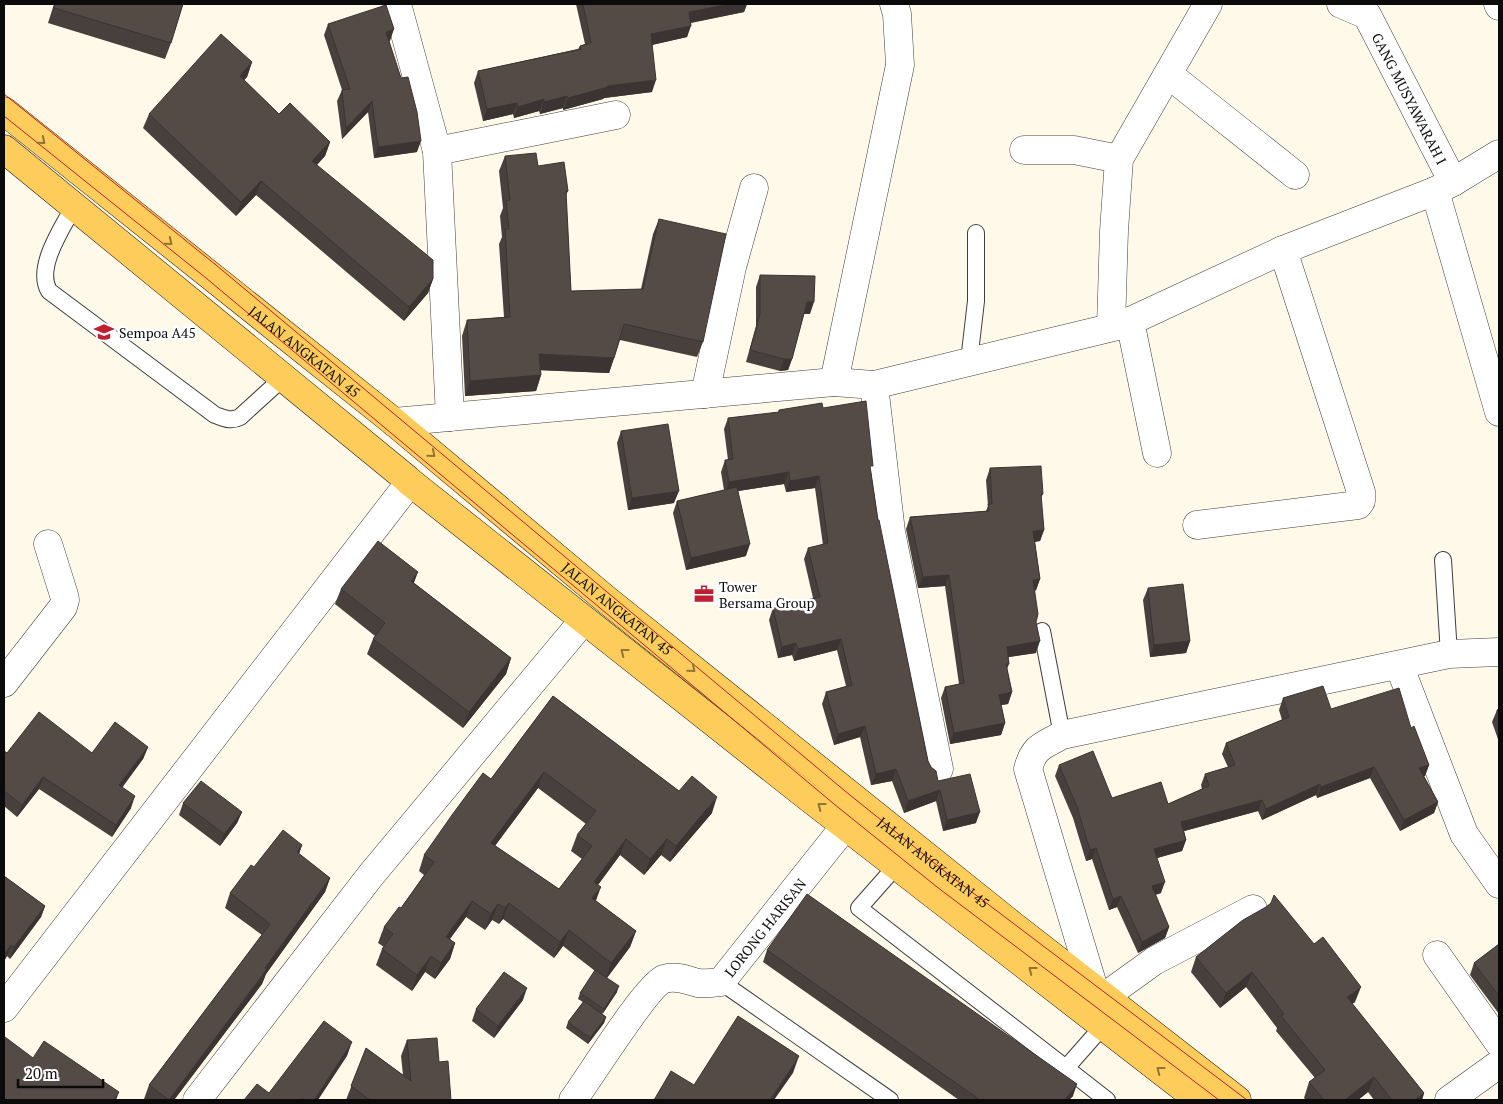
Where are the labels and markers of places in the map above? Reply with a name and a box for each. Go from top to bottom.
school or university icon: Sempoa A45 [93,321,115,343]
place label: Sempoa A45 [119,323,196,342]
place label: Tower Bersama Group [719,577,814,612]
office icon: Tower Bersama Group [693,583,715,605]

